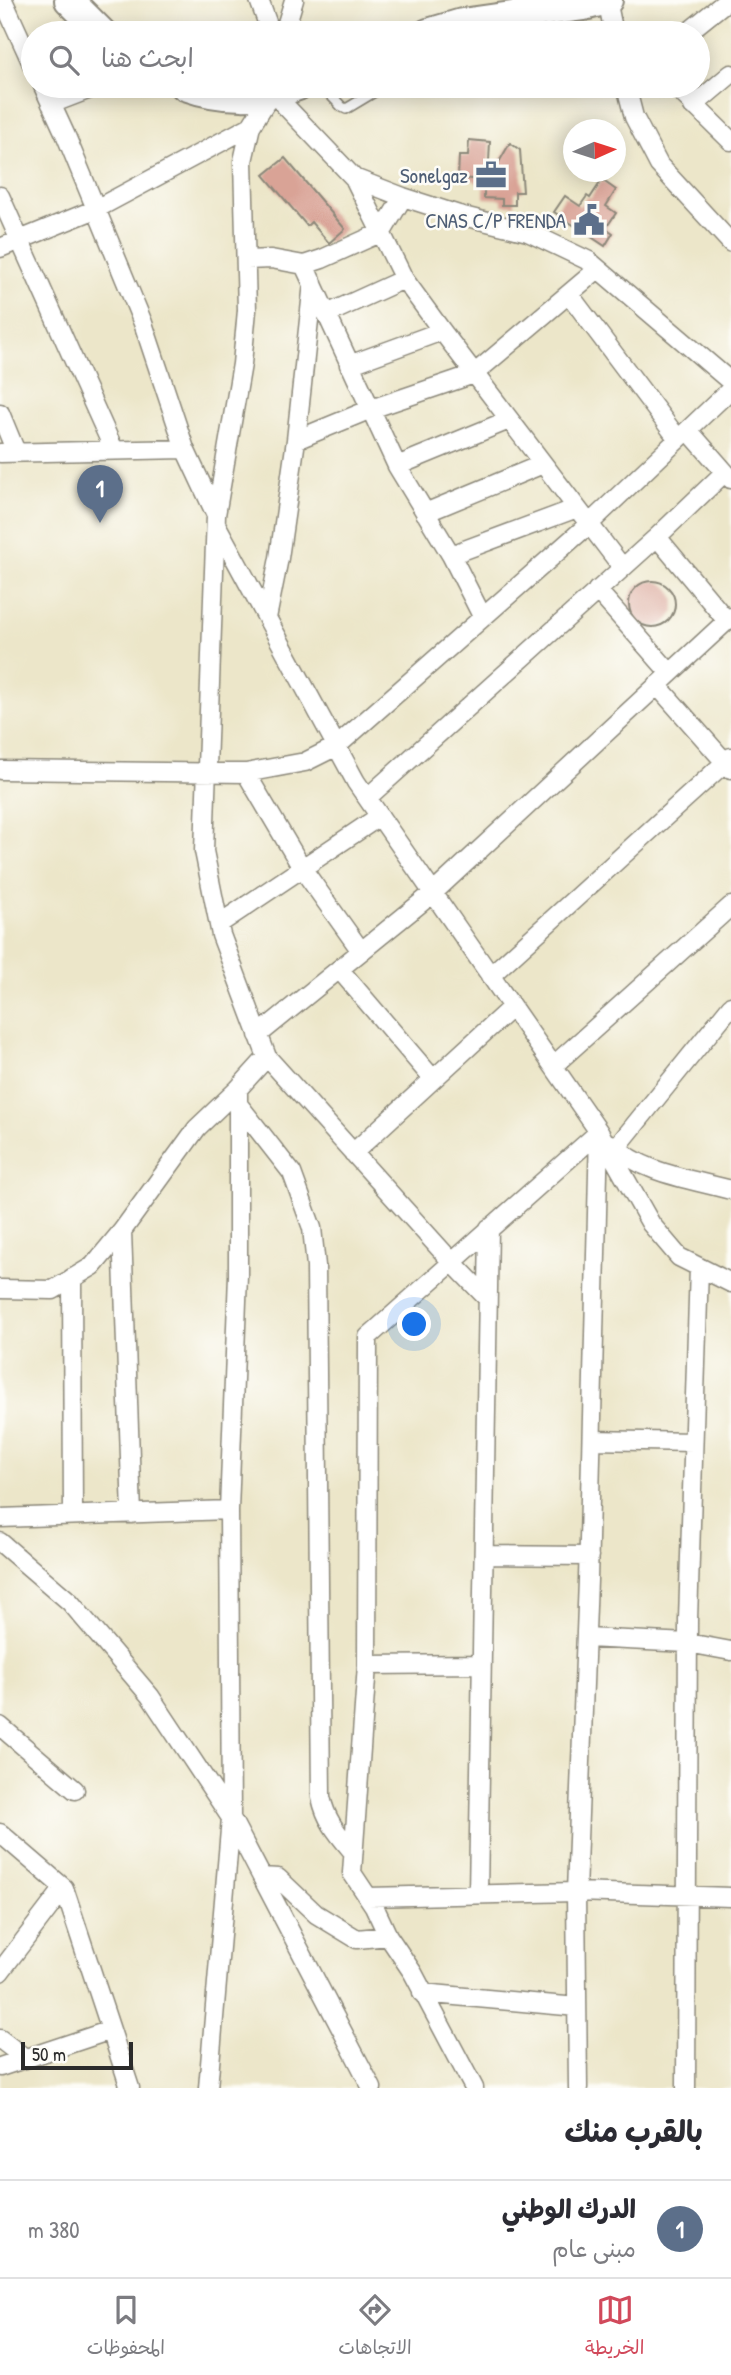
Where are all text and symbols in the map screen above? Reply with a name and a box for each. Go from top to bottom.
search box [21,21,710,98]
text: ابحث هنا [101,40,194,75]
icon: search [45,41,83,79]
north arrow [563,119,626,182]
office icon: Sonelgaz [474,158,508,192]
place label: Sonelgaz [400,161,468,190]
public building icon: CNAS C/P FRENDA [572,203,606,237]
place label: CNAS C/P FRENDA [425,206,566,235]
pin: 1 [77,465,123,523]
your location [397,1307,431,1341]
scale bar [21,2039,133,2071]
text: 50 m [32,2041,66,2067]
text: بالقرب منك [565,2111,703,2151]
text: الدرك الوطني [502,2191,636,2226]
text: 380 m [28,2214,80,2245]
text: 1 [676,2214,684,2245]
text: مبنى عام [552,2233,636,2264]
tab: المحفوظات [87,2291,165,2364]
tab: الاتجاهات [338,2291,412,2364]
tab: الخريطة [585,2291,644,2364]

